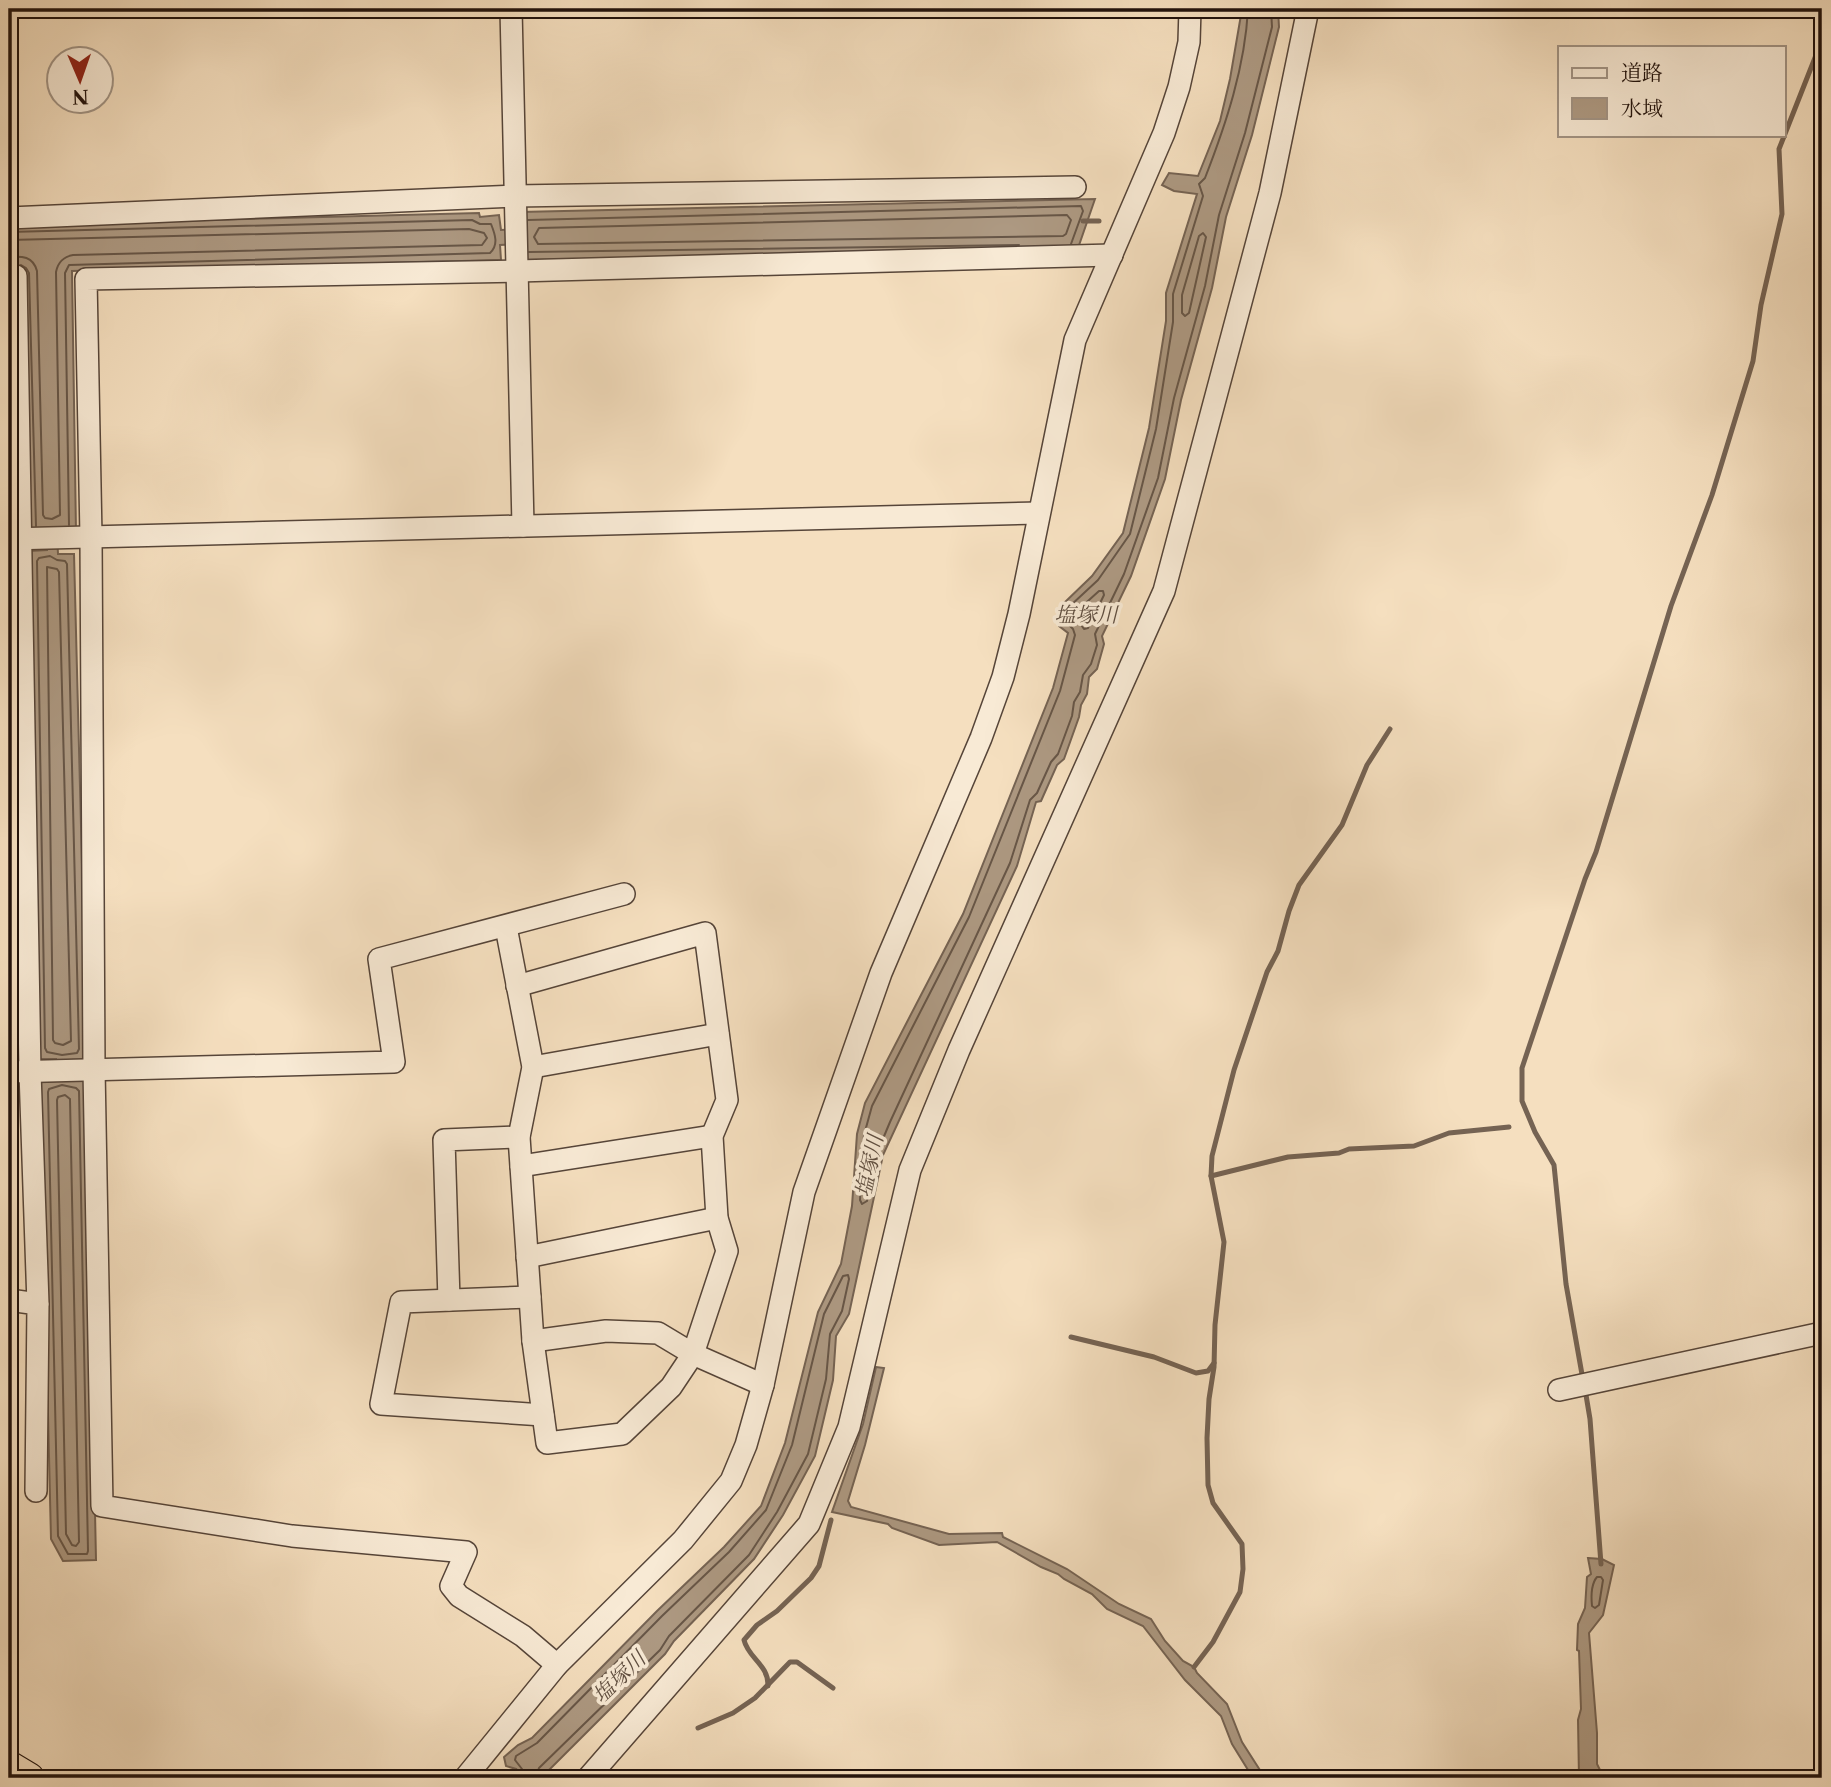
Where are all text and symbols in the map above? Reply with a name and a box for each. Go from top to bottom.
north arrow [46,46,116,116]
legend [1558,46,1786,136]
text: 道路 [1621,60,1663,85]
text: N [72,85,89,108]
text: 水域 [1621,96,1663,121]
water label: 塩塚川 [1055,602,1119,627]
water label: 塩塚川 [850,1131,888,1199]
water label: 塩塚川 [588,1645,652,1708]

